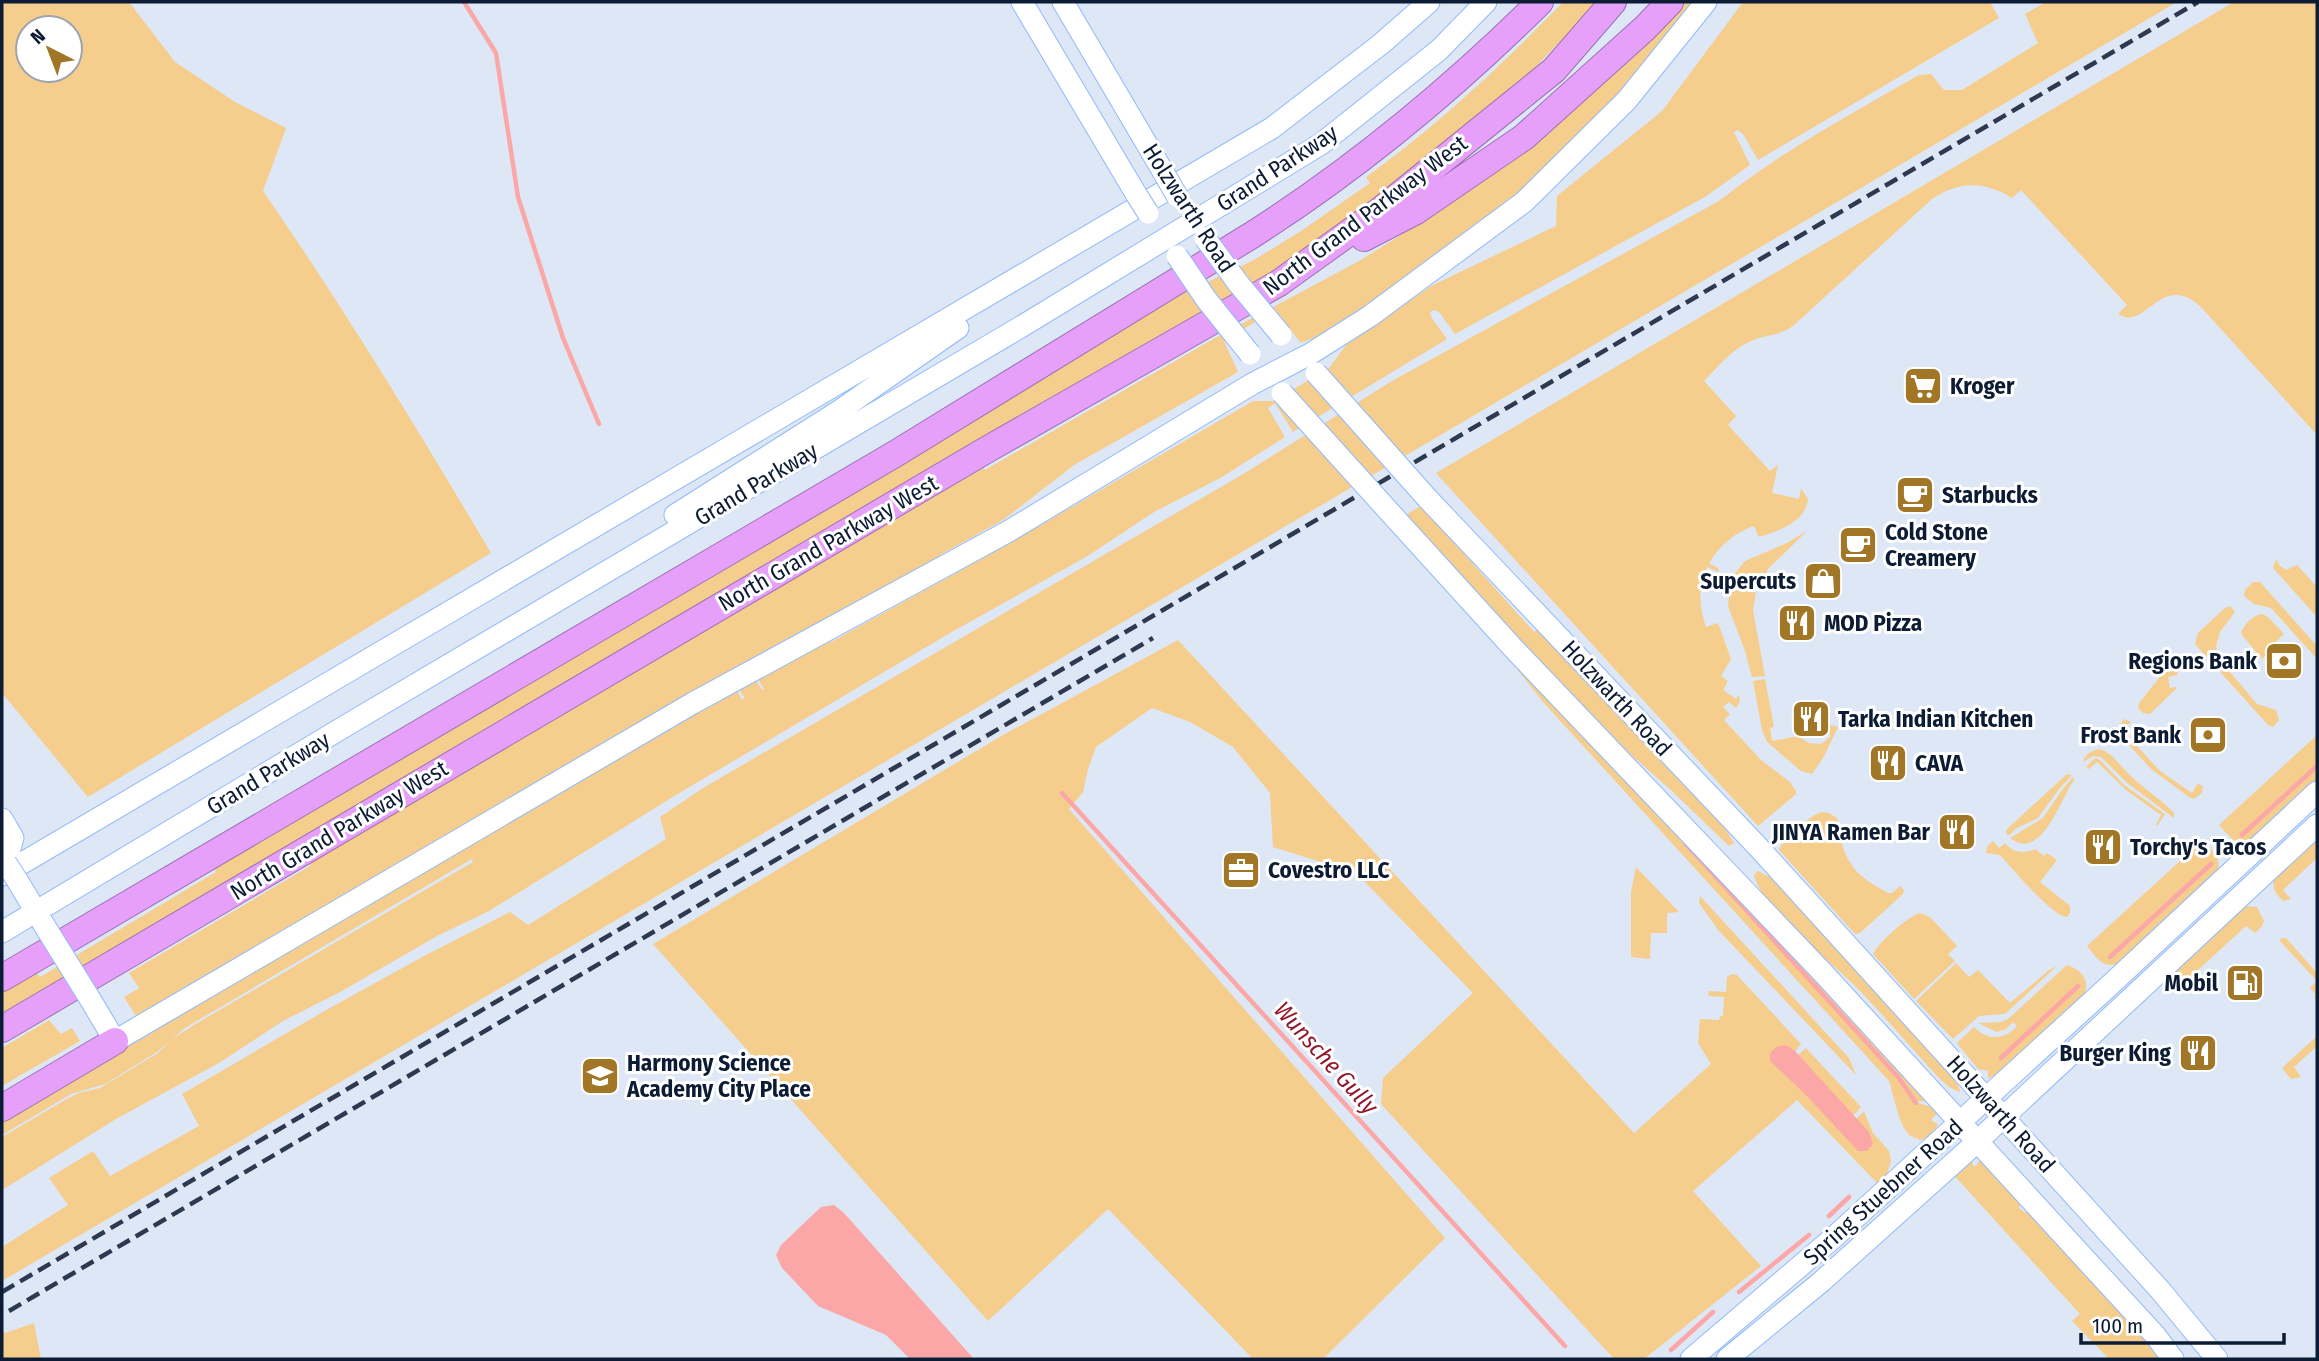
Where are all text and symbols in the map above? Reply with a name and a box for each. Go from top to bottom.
north arrow [14,14,84,84]
text: N [26,24,50,49]
street label: Grand Parkway [1211,118,1343,217]
street label: North Grand Parkway West [1257,129,1473,301]
street label: Holzwarth Road [1137,138,1241,278]
supermarket icon: Kroger [1902,365,1944,407]
place label: Kroger [1950,372,2015,400]
street label: Grand Parkway [689,436,823,532]
street label: North Grand Parkway West [713,468,943,617]
cafe icon: Starbucks [1894,474,1936,516]
place label: Starbucks [1942,481,2038,509]
place label: Cold Stone Creamery [1885,518,1988,572]
cafe icon: Cold Stone Creamery [1837,524,1879,566]
shop icon: Supercuts [1802,560,1844,602]
place label: Supercuts [1700,567,1796,595]
restaurant icon: MOD Pizza [1776,602,1818,644]
place label: MOD Pizza [1824,609,1922,637]
street label: Holzwarth Road [1556,634,1678,762]
bank icon: Regions Bank [2263,640,2305,682]
place label: Regions Bank [2128,647,2257,675]
restaurant icon: Tarka Indian Kitchen [1790,698,1832,740]
place label: Tarka Indian Kitchen [1838,705,2033,733]
bank icon: Frost Bank [2187,714,2229,756]
place label: Frost Bank [2081,721,2181,749]
street label: Grand Parkway [201,725,335,821]
restaurant icon: CAVA [1867,742,1909,784]
place label: CAVA [1915,749,1964,777]
street label: North Grand Parkway West [225,754,453,906]
restaurant icon: JINYA Ramen Bar [1936,811,1978,853]
place label: JINYA Ramen Bar [1771,818,1931,846]
restaurant icon: Torchy's Tacos [2082,826,2124,868]
place label: Torchy's Tacos [2130,833,2266,861]
office icon: Covestro LLC [1220,849,1262,891]
place label: Covestro LLC [1268,856,1389,884]
fuel station icon: Mobil [2224,962,2266,1004]
place label: Mobil [2164,969,2219,997]
water label: Wunsche Gully [1268,996,1385,1121]
restaurant icon: Burger King [2177,1032,2219,1074]
place label: Burger King [2059,1039,2172,1067]
place label: Harmony Science Academy City Place [626,1049,811,1103]
street label: Holzwarth Road [1941,1050,2061,1178]
school or university icon: Harmony Science Academy City Place [579,1055,621,1097]
street label: Spring Stuebner Road [1797,1113,1969,1271]
scale bar [2081,1302,2284,1346]
text: 100 m [2092,1313,2143,1339]

